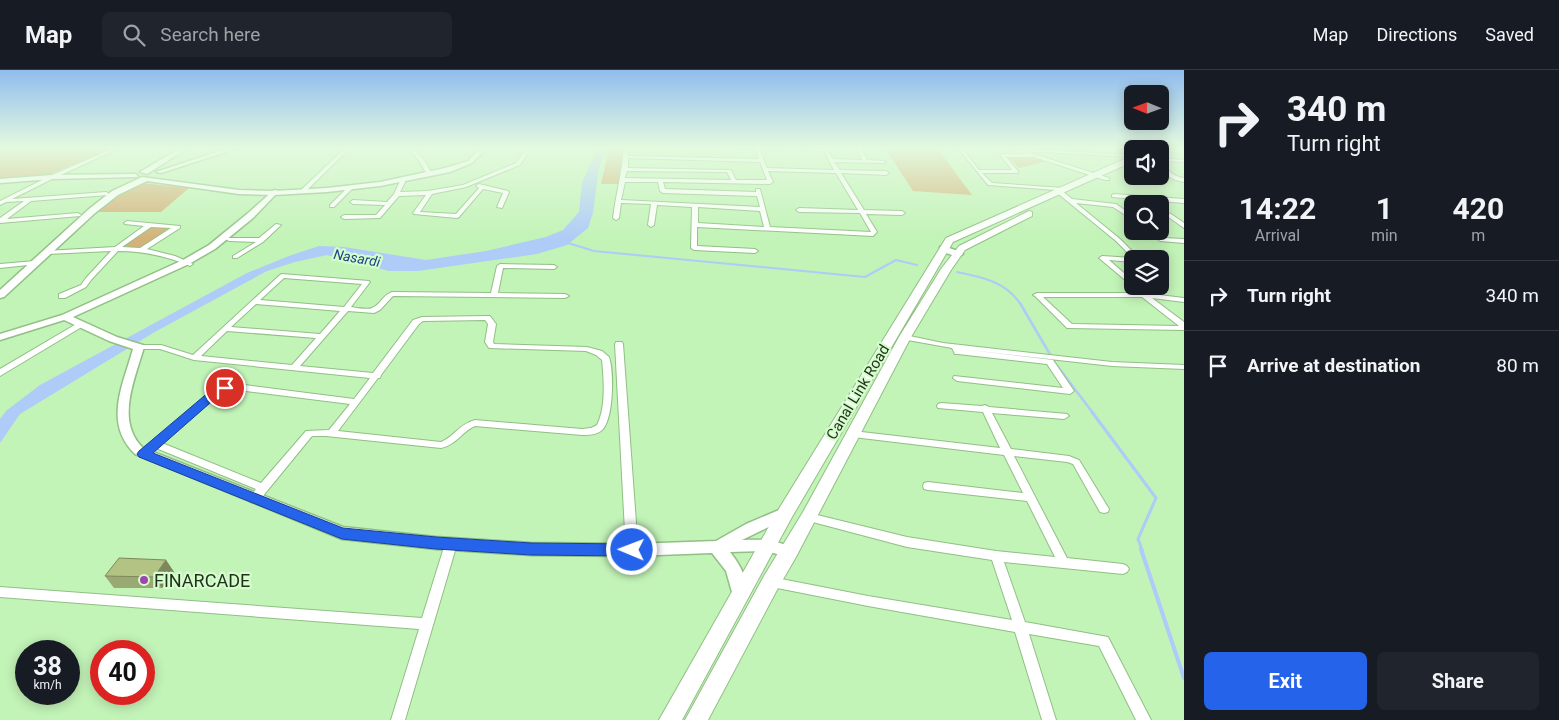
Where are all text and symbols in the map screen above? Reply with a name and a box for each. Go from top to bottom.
search box [102,12,452,57]
text: Map [25,21,72,49]
icon: search [120,21,148,49]
text: Search here [160,23,260,46]
text: Map [1313,24,1348,45]
text: Directions [1376,24,1457,45]
text: Saved [1485,24,1534,45]
north arrow [1124,85,1169,130]
map controls [1124,85,1169,295]
text: 340 m [1287,89,1386,130]
icon: right [1204,90,1269,155]
text: Turn right [1287,131,1381,156]
button: sound [1124,140,1169,185]
text: 14:22 [1239,191,1316,226]
text: 1 [1376,191,1393,226]
text: 420 [1453,191,1504,226]
button: search [1124,195,1169,240]
text: Arrival [1255,226,1300,245]
text: min [1371,226,1398,245]
text: m [1471,226,1485,245]
water label: Nasardi [333,246,382,270]
button: layers [1124,250,1169,295]
icon: right [1204,282,1232,310]
text: Turn right [1247,284,1331,307]
text: 340 m [1486,284,1539,307]
street label: Canal Link Road [823,341,893,443]
icon: arrive [1204,352,1232,380]
text: Arrive at destination [1247,354,1420,377]
text: 80 m [1496,354,1539,377]
pin [204,367,246,409]
icon: arrive [211,374,239,402]
position arrow [605,523,657,575]
place label: FINARCADE [154,570,250,591]
marker: FINARCADE [138,574,150,586]
speed limit sign: 40 [90,640,155,705]
text: 38 [33,652,62,681]
button: Exit [1204,652,1367,710]
button: Share [1377,652,1539,710]
text: km/h [33,678,62,692]

